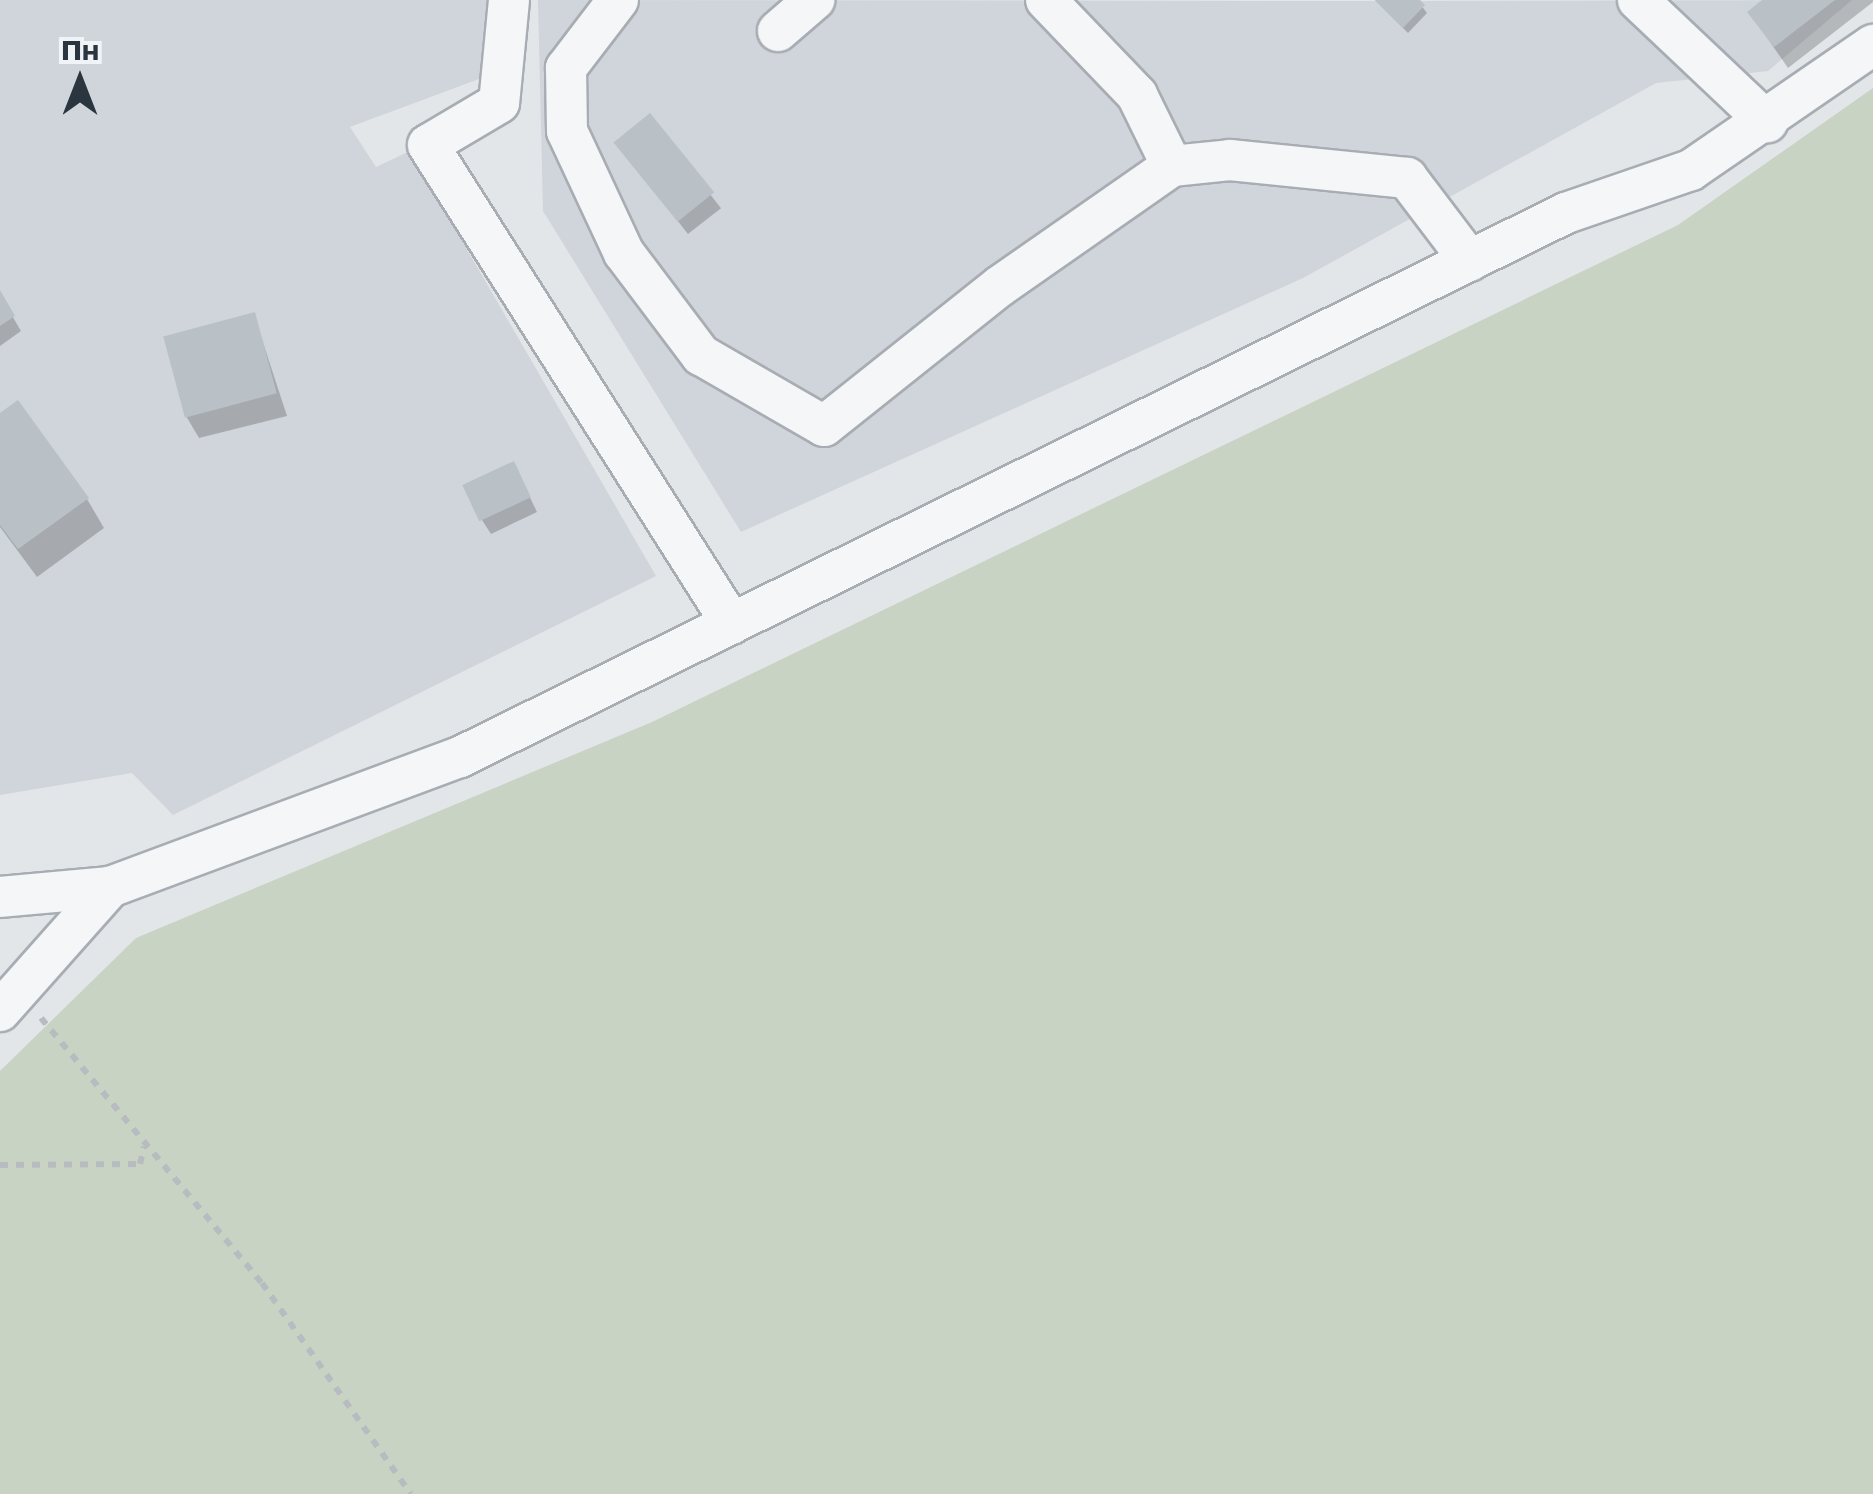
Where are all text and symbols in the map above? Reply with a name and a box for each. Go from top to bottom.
north arrow [30,30,130,130]
text: Пн [61,33,99,66]

